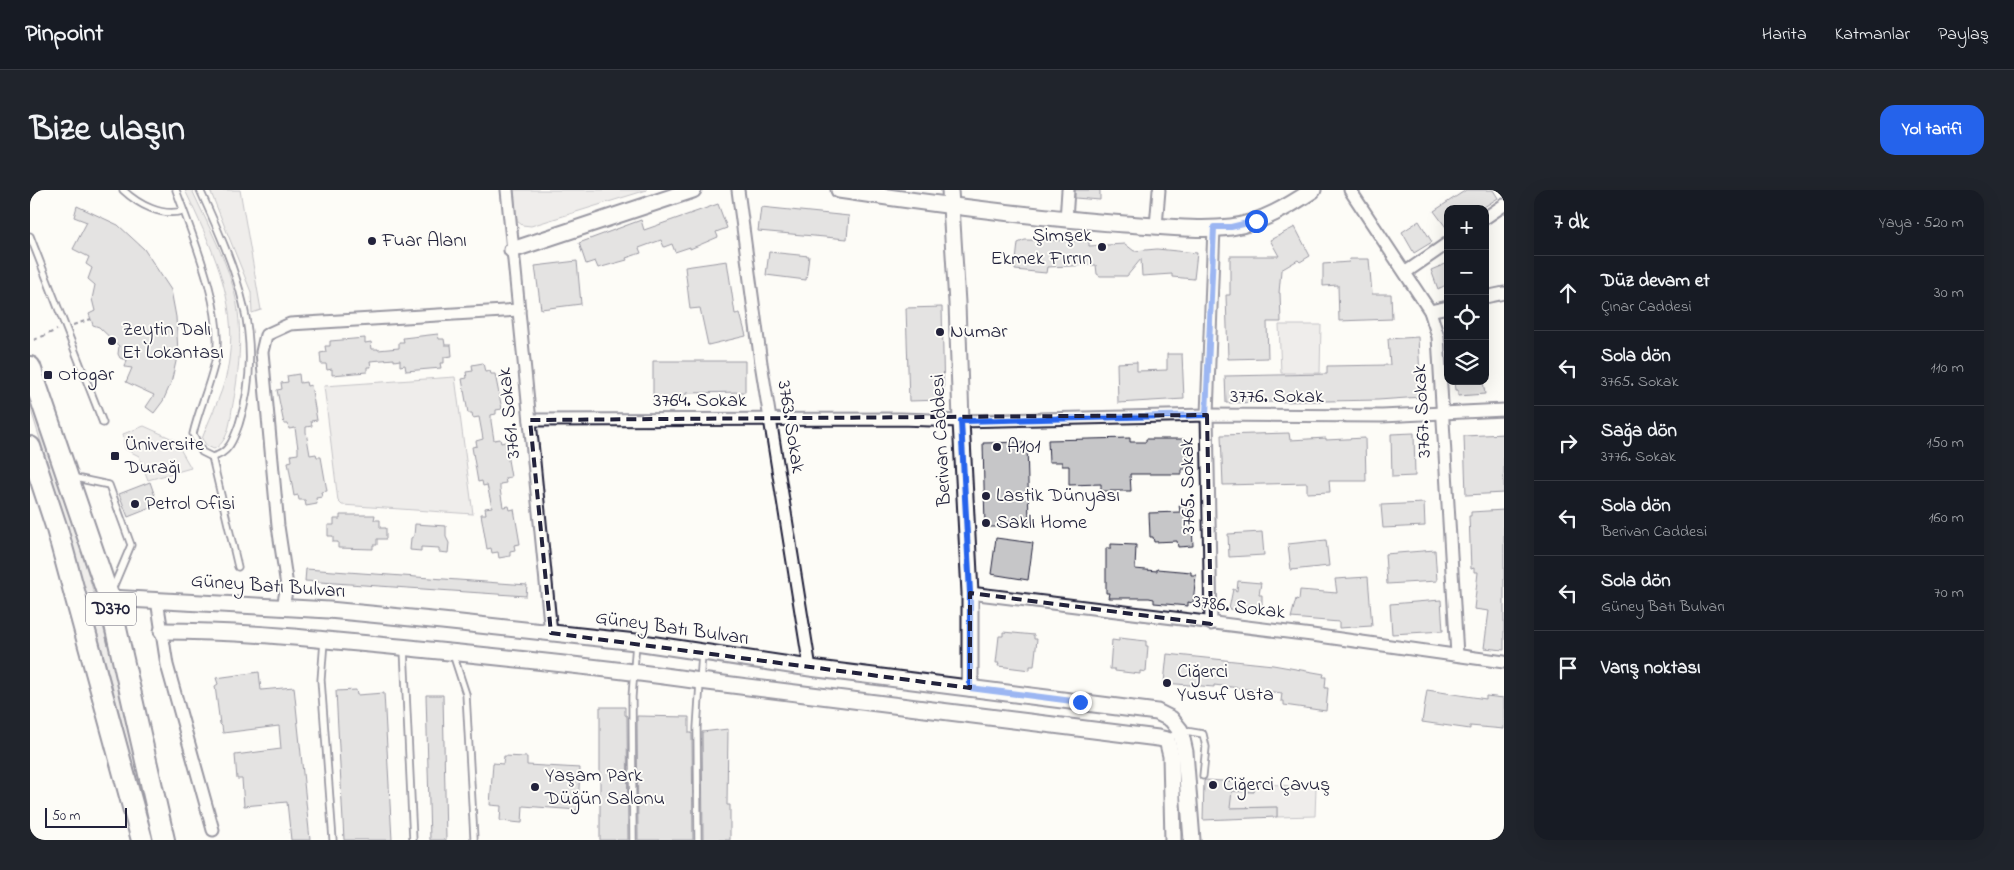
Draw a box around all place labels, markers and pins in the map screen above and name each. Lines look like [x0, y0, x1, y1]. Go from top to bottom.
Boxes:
place label: Şimşek Ekmek Fırrın [990, 222, 1092, 274]
place label: Fuar Alanı [381, 227, 467, 256]
marker: Fuar Alanı [366, 235, 378, 247]
marker: Şimşek Ekmek Fırrın [1096, 241, 1108, 253]
place label: Zeytin Dalı Et Lokantası [122, 316, 224, 368]
place label: Numar [950, 318, 1008, 347]
marker: Numar [934, 326, 946, 338]
marker: Zeytin Dalı Et Lokantası [106, 335, 118, 347]
place label: Otogar [58, 361, 115, 391]
marker: Otogar [42, 369, 54, 381]
place label: Üniversite Durağı [124, 431, 204, 484]
place label: A101 [1007, 433, 1041, 462]
marker: A101 [991, 441, 1003, 453]
marker: Üniversite Durağı [109, 450, 121, 462]
place label: Lastik Dünyası [996, 482, 1120, 511]
place label: Petrol Ofisi [145, 490, 235, 519]
marker: Lastik Dünyası [980, 490, 992, 502]
marker: Petrol Ofisi [129, 498, 141, 510]
place label: Saklı Home [996, 509, 1087, 538]
marker: Saklı Home [980, 517, 992, 529]
place label: Ciğerci Yusuf Usta [1177, 658, 1274, 710]
marker: Ciğerci Yusuf Usta [1161, 677, 1173, 689]
place label: Yaşam Park Düğün Salonu [544, 762, 665, 815]
place label: Ciğerci Çavuş [1223, 771, 1330, 801]
marker: Ciğerci Çavuş [1207, 779, 1219, 791]
marker: Yaşam Park Düğün Salonu [529, 781, 541, 793]

